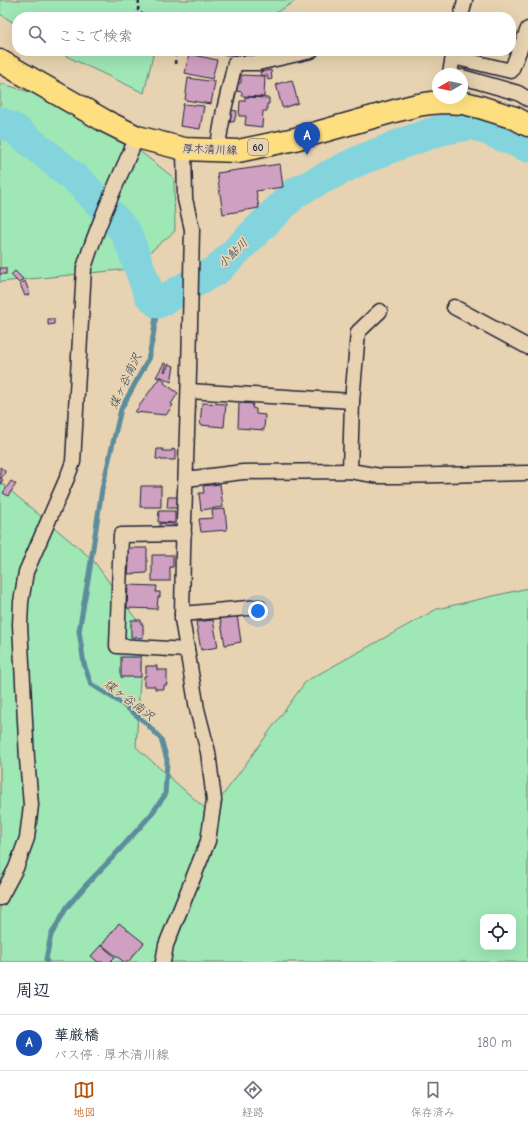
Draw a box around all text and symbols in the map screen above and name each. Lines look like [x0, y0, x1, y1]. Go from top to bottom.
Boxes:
search box [12, 12, 516, 56]
icon: search [26, 23, 48, 45]
text: ここで検索 [58, 27, 133, 45]
north arrow [432, 68, 468, 104]
pin: A [294, 122, 320, 155]
road number: 60 [248, 139, 268, 155]
street label: 厚木清川線 [182, 142, 238, 157]
water label: 小鮎川 [215, 235, 251, 271]
water label: 煤ヶ谷南沢 [106, 350, 144, 411]
your location [248, 601, 268, 621]
water label: 煤ヶ谷南沢 [101, 676, 158, 724]
map controls [480, 914, 516, 950]
button: locate [480, 914, 516, 950]
text: 周辺 [16, 981, 50, 1000]
text: 華厳橋 [54, 1026, 99, 1044]
text: A [25, 1035, 33, 1050]
text: 180 m [477, 1035, 512, 1050]
text: バス停 · 厚木清川線 [54, 1047, 169, 1062]
tab: 地図 [73, 1079, 95, 1119]
tab: 経路 [242, 1079, 264, 1119]
tab: 保存済み [411, 1079, 455, 1119]

